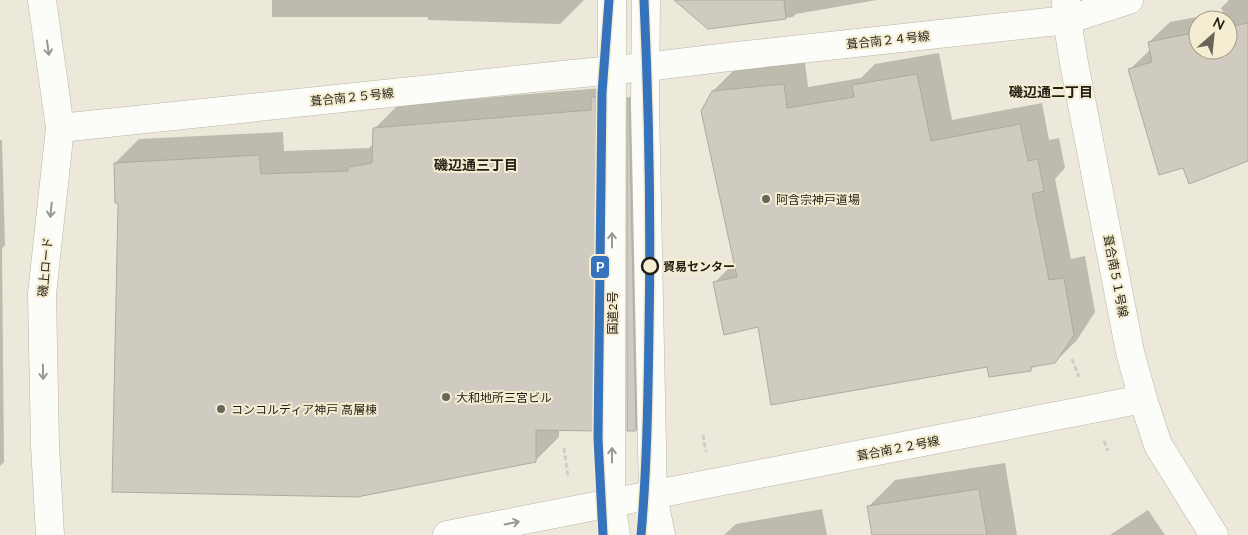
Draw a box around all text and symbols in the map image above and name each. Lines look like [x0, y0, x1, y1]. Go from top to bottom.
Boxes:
north arrow [1188, 10, 1238, 60]
text: N [1210, 13, 1228, 33]
street label: 葺合南２４号線 [845, 28, 931, 52]
one-way arrow [44, 40, 54, 56]
district label: 磯辺通二丁目 [1008, 83, 1093, 100]
street label: 葺合南２５号線 [309, 85, 395, 109]
district label: 磯辺通三丁目 [433, 156, 518, 173]
place label: 阿含宗神戸道場 [776, 192, 860, 207]
marker: 阿含宗神戸道場 [760, 193, 772, 205]
one-way arrow [46, 201, 56, 217]
one-way arrow [607, 232, 617, 248]
street label: 葺合南５１号線 [1101, 233, 1131, 319]
street label: 磯上ロード [35, 236, 55, 298]
line badge: P [590, 255, 610, 279]
marker: 貿易センター [641, 257, 659, 275]
text: P [596, 258, 605, 275]
place label: 貿易センター [663, 259, 735, 274]
street label: 国道2号 [605, 292, 620, 334]
one-way arrow [39, 363, 48, 379]
place label: 大和地所三宮ビル [456, 390, 552, 405]
marker: 大和地所三宮ビル [440, 391, 452, 403]
place label: コンコルディア神戸 高層棟 [231, 402, 377, 417]
marker: コンコルディア神戸 高層棟 [215, 403, 227, 415]
street label: 葺合南２２号線 [855, 433, 941, 463]
one-way arrow [607, 447, 617, 464]
one-way arrow [503, 517, 519, 527]

